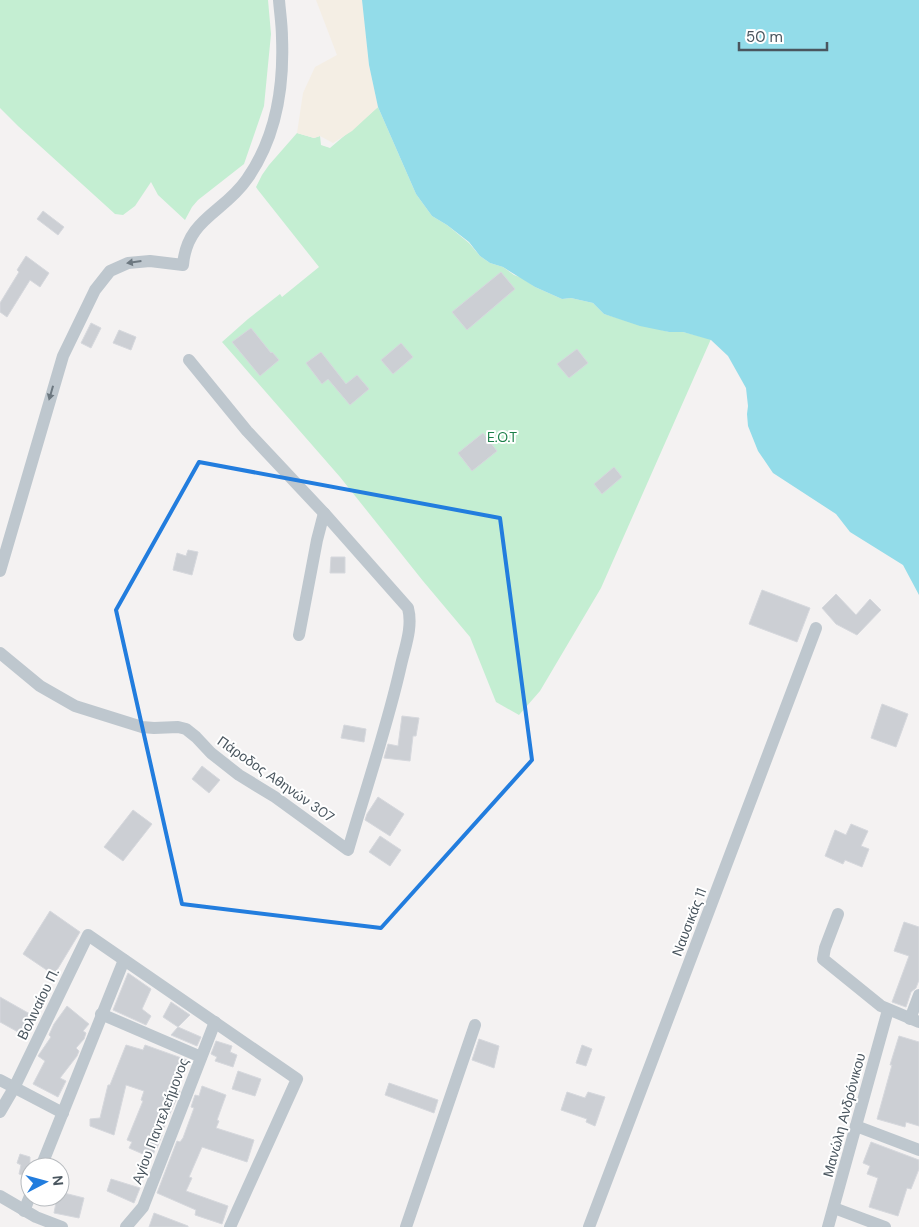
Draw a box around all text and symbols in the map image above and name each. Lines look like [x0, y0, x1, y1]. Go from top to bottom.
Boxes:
scale bar [739, 20, 826, 52]
text: 50 m [746, 27, 783, 47]
one-way arrow [126, 259, 142, 267]
one-way arrow [47, 386, 55, 401]
park label: E.O.T [487, 428, 517, 446]
street label: Πάροδος Αθηνών 307 [214, 732, 338, 826]
street label: Ναυσικάς 11 [668, 885, 710, 959]
street label: Βολιναίου Π. [13, 965, 63, 1043]
street label: Μανώλη Ανδρόνικου [819, 1051, 869, 1179]
street label: Αγίου Παντελεήμονος [128, 1055, 192, 1187]
north arrow [20, 1157, 70, 1207]
text: N [48, 1175, 67, 1187]

